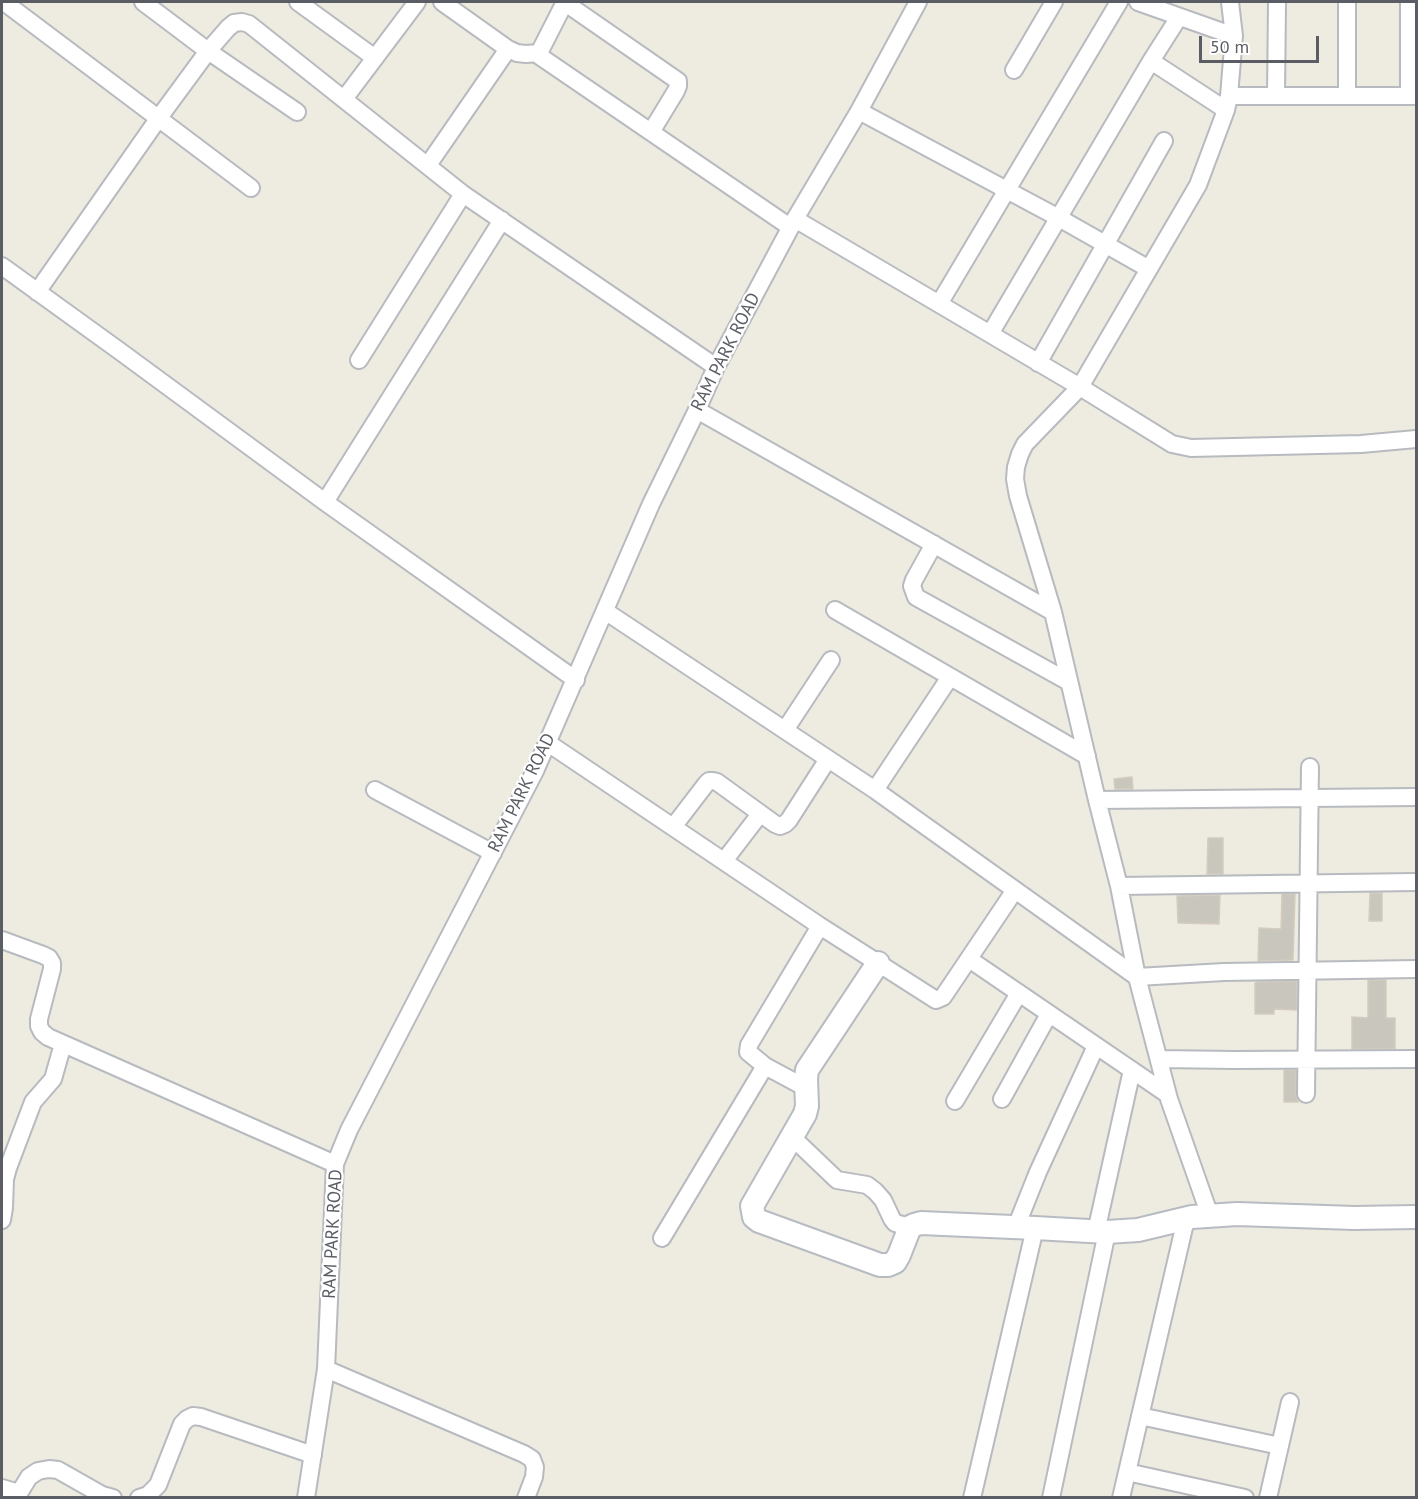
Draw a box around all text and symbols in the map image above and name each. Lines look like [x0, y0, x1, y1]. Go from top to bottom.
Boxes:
scale bar [1202, 24, 1322, 62]
text: 50 m [1210, 35, 1249, 58]
street label: RAM PARK ROAD [687, 289, 765, 415]
street label: RAM PARK ROAD [484, 730, 560, 856]
street label: RAM PARK ROAD [319, 1169, 347, 1299]

